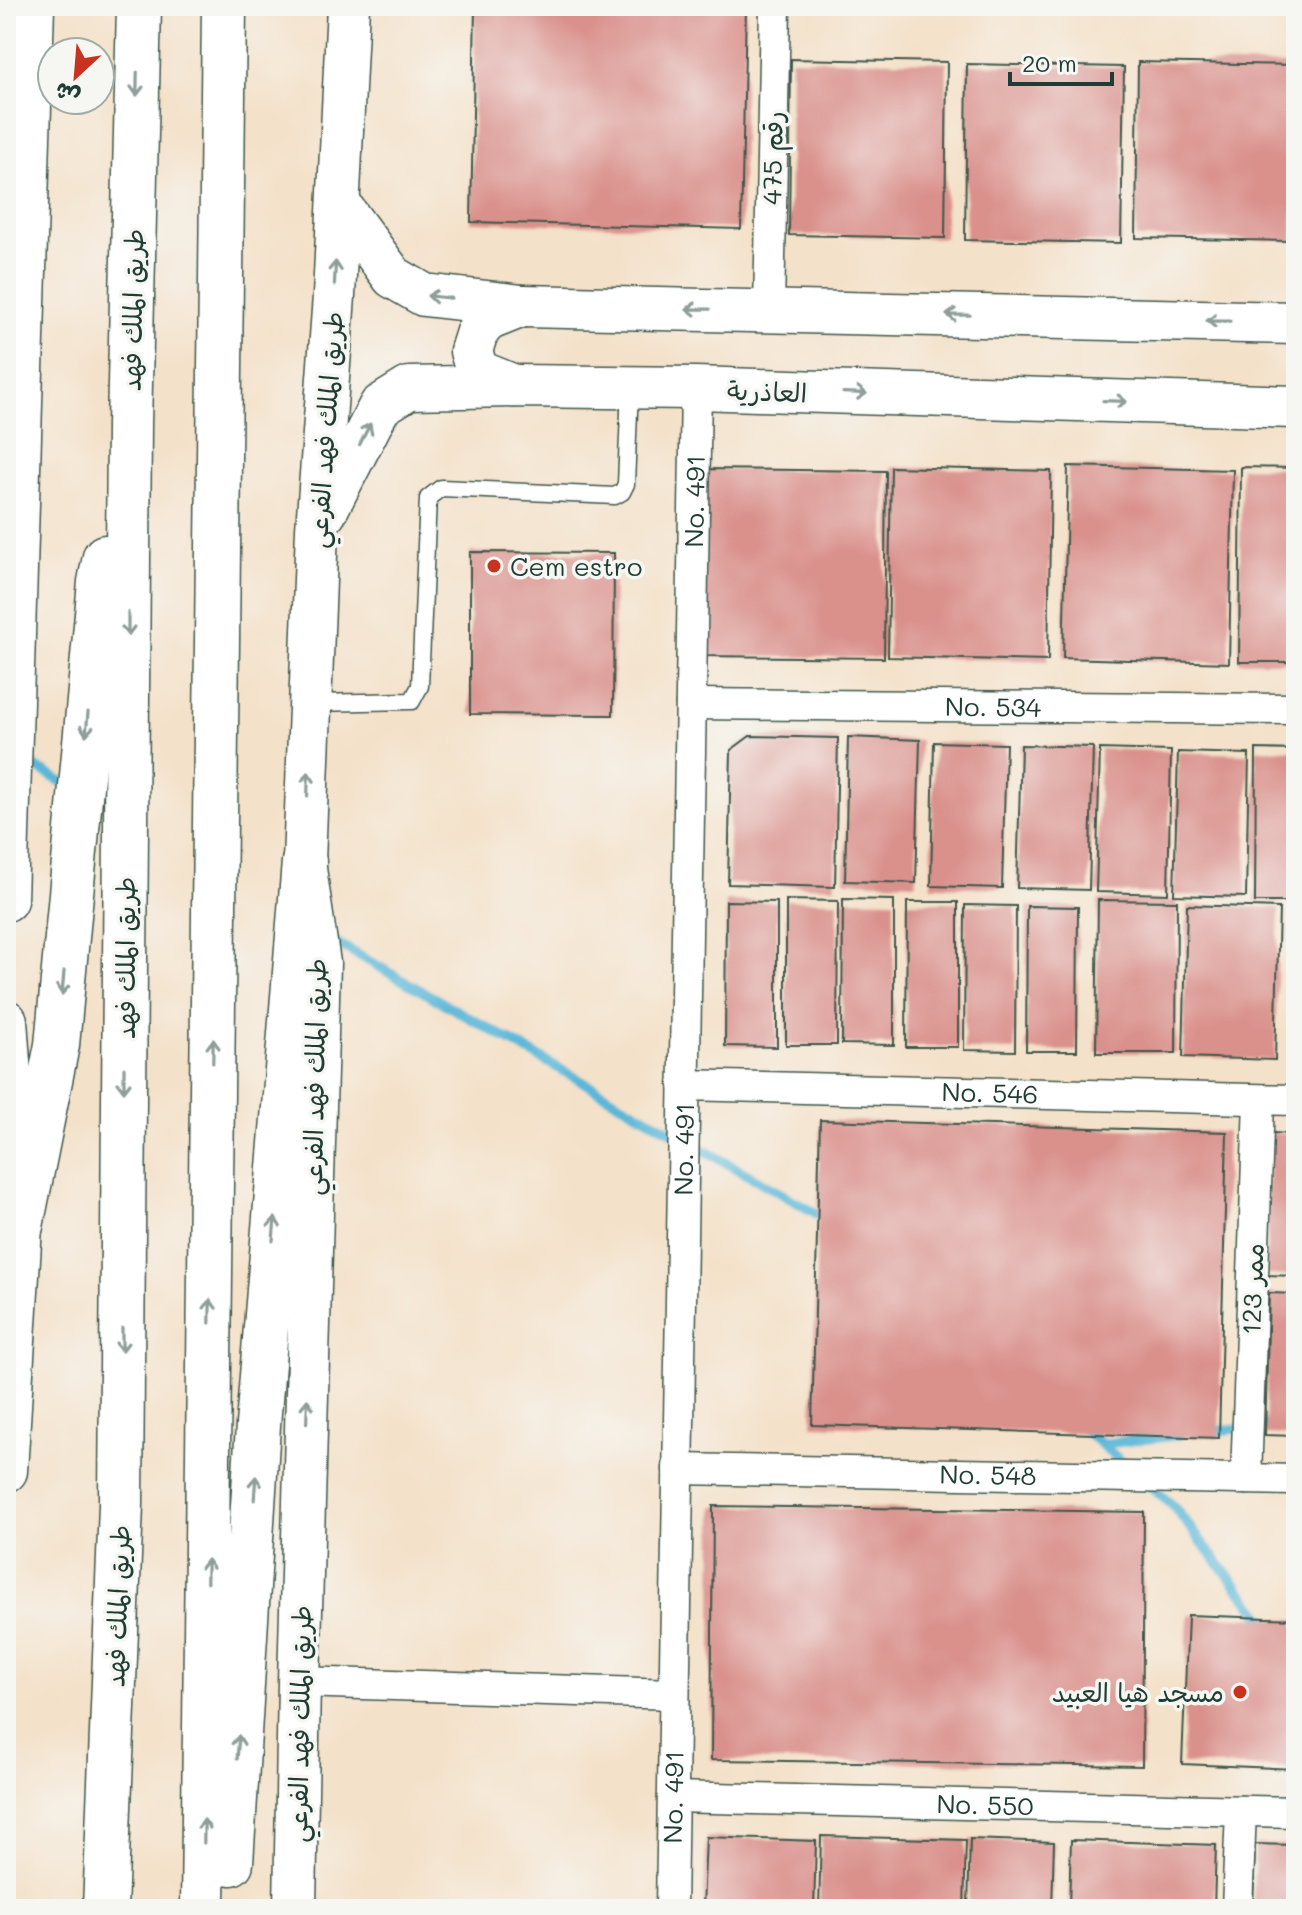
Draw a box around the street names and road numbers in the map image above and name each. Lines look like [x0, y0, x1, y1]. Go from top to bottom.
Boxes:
street label: رقم 475 [754, 111, 794, 205]
street label: طريق الملك فهد [114, 228, 150, 392]
street label: طريق الملك فهد الفرعي [300, 310, 357, 550]
street label: العاذرية [726, 373, 808, 409]
street label: No. 491 [676, 454, 712, 548]
street label: No. 534 [945, 689, 1041, 724]
street label: طريق الملك فهد [108, 877, 142, 1039]
street label: طريق الملك فهد الفرعي [295, 958, 340, 1196]
street label: No. 546 [941, 1074, 1039, 1111]
street label: No. 491 [666, 1102, 701, 1196]
street label: ممر 123 [1233, 1243, 1271, 1335]
street label: No. 548 [939, 1457, 1037, 1492]
street label: طريق الملك فهد [97, 1524, 137, 1688]
street label: طريق الملك فهد الفرعي [280, 1605, 325, 1843]
street label: No. 491 [655, 1750, 691, 1844]
street label: No. 550 [936, 1786, 1034, 1823]

